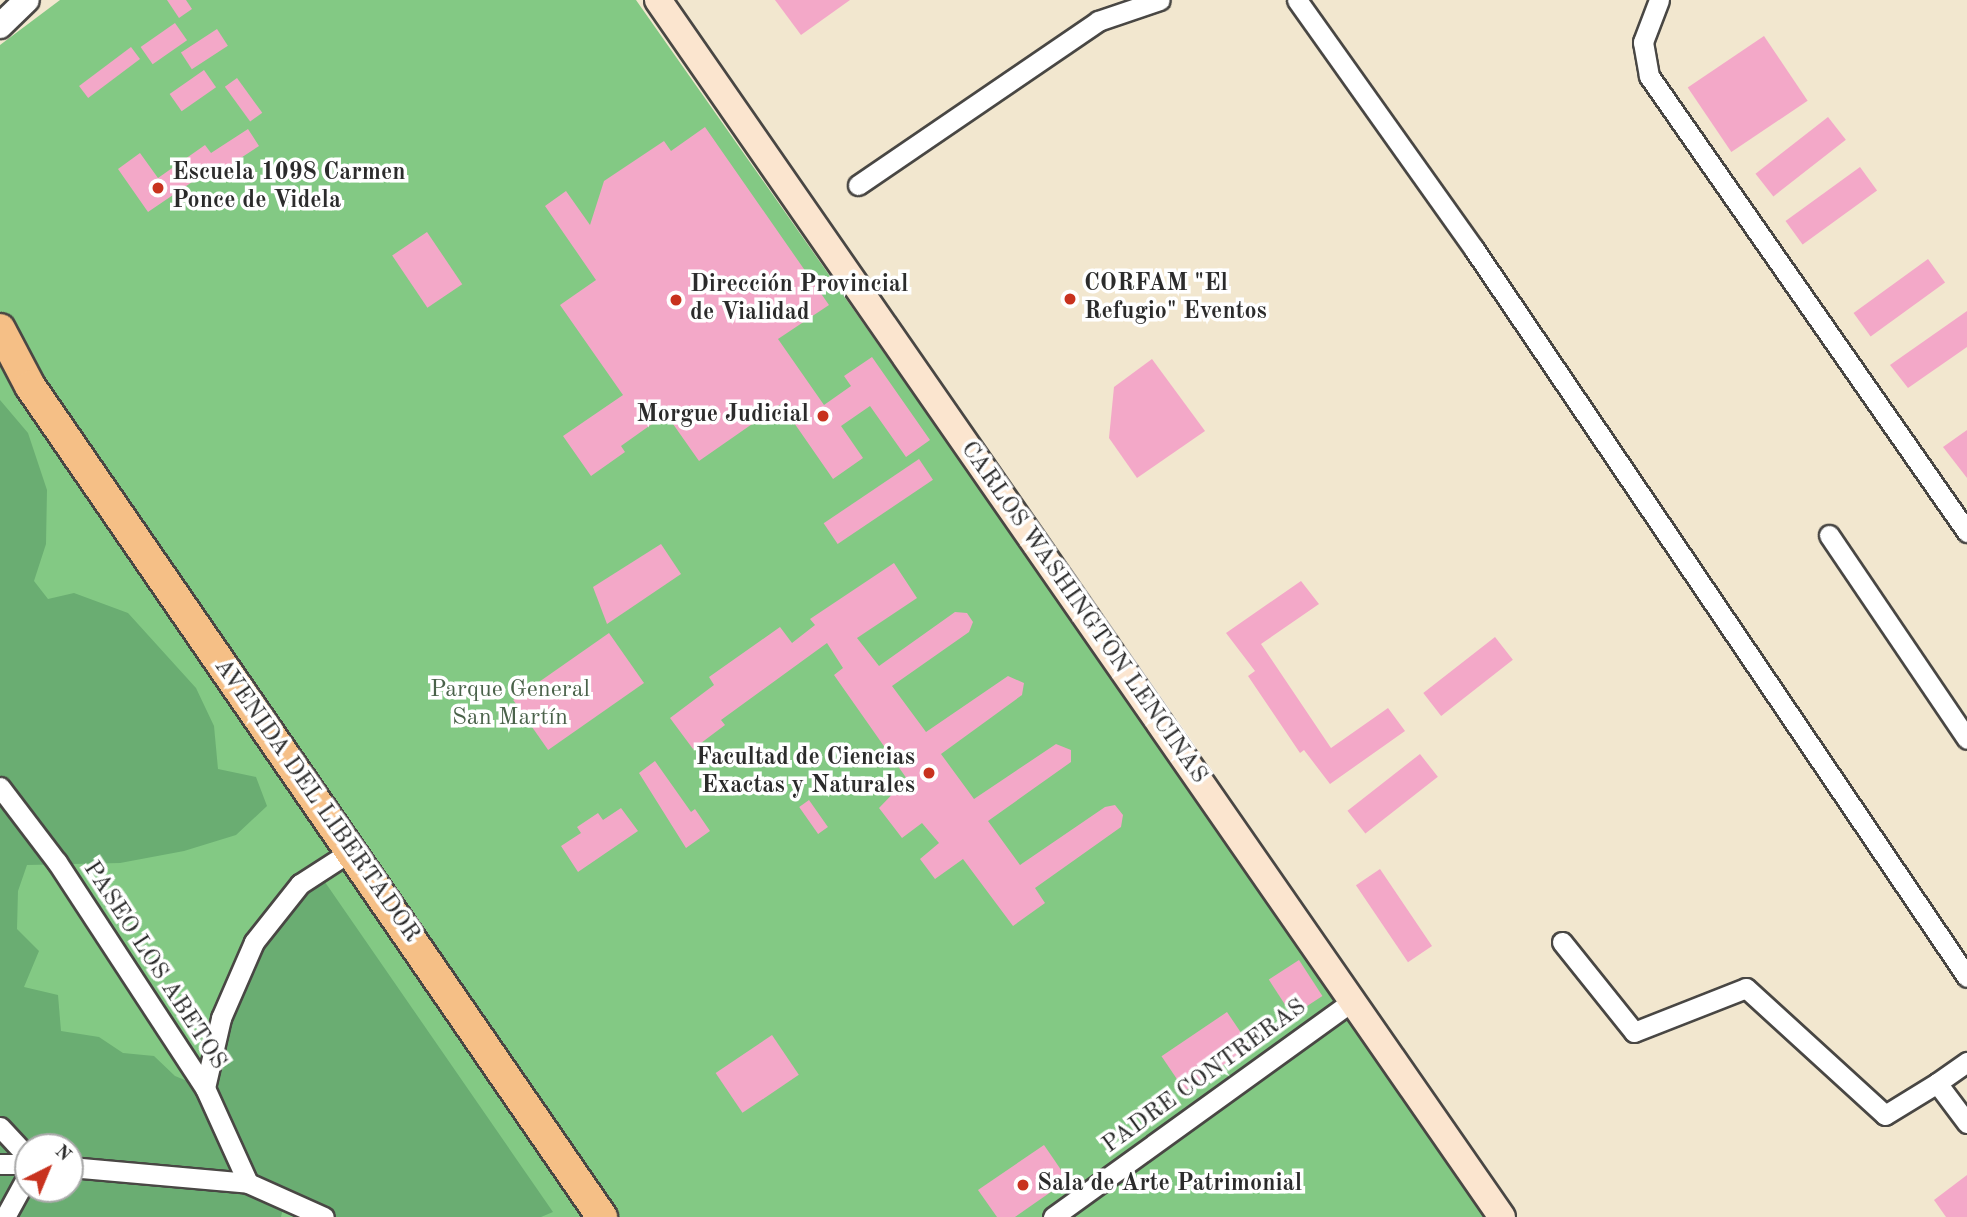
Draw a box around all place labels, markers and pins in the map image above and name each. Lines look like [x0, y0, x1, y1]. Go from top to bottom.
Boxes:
place label: Escuela 1098 Carmen Ponce de Videla [172, 160, 406, 216]
marker: Escuela 1098 Carmen Ponce de Videla [150, 180, 166, 196]
place label: CORFAM "El Refugio" Eventos [1084, 271, 1267, 327]
place label: Dirección Provincial de Vialidad [690, 272, 908, 328]
marker: CORFAM "El Refugio" Eventos [1062, 291, 1078, 307]
marker: Dirección Provincial de Vialidad [668, 292, 684, 308]
place label: Morgue Judicial [636, 402, 809, 430]
marker: Morgue Judicial [815, 408, 831, 424]
place label: Facultad de Ciencias Exactas y Naturales [696, 745, 915, 801]
marker: Facultad de Ciencias Exactas y Naturales [921, 765, 937, 781]
place label: Sala de Arte Patrimonial [1037, 1171, 1302, 1199]
marker: Sala de Arte Patrimonial [1015, 1177, 1031, 1193]

